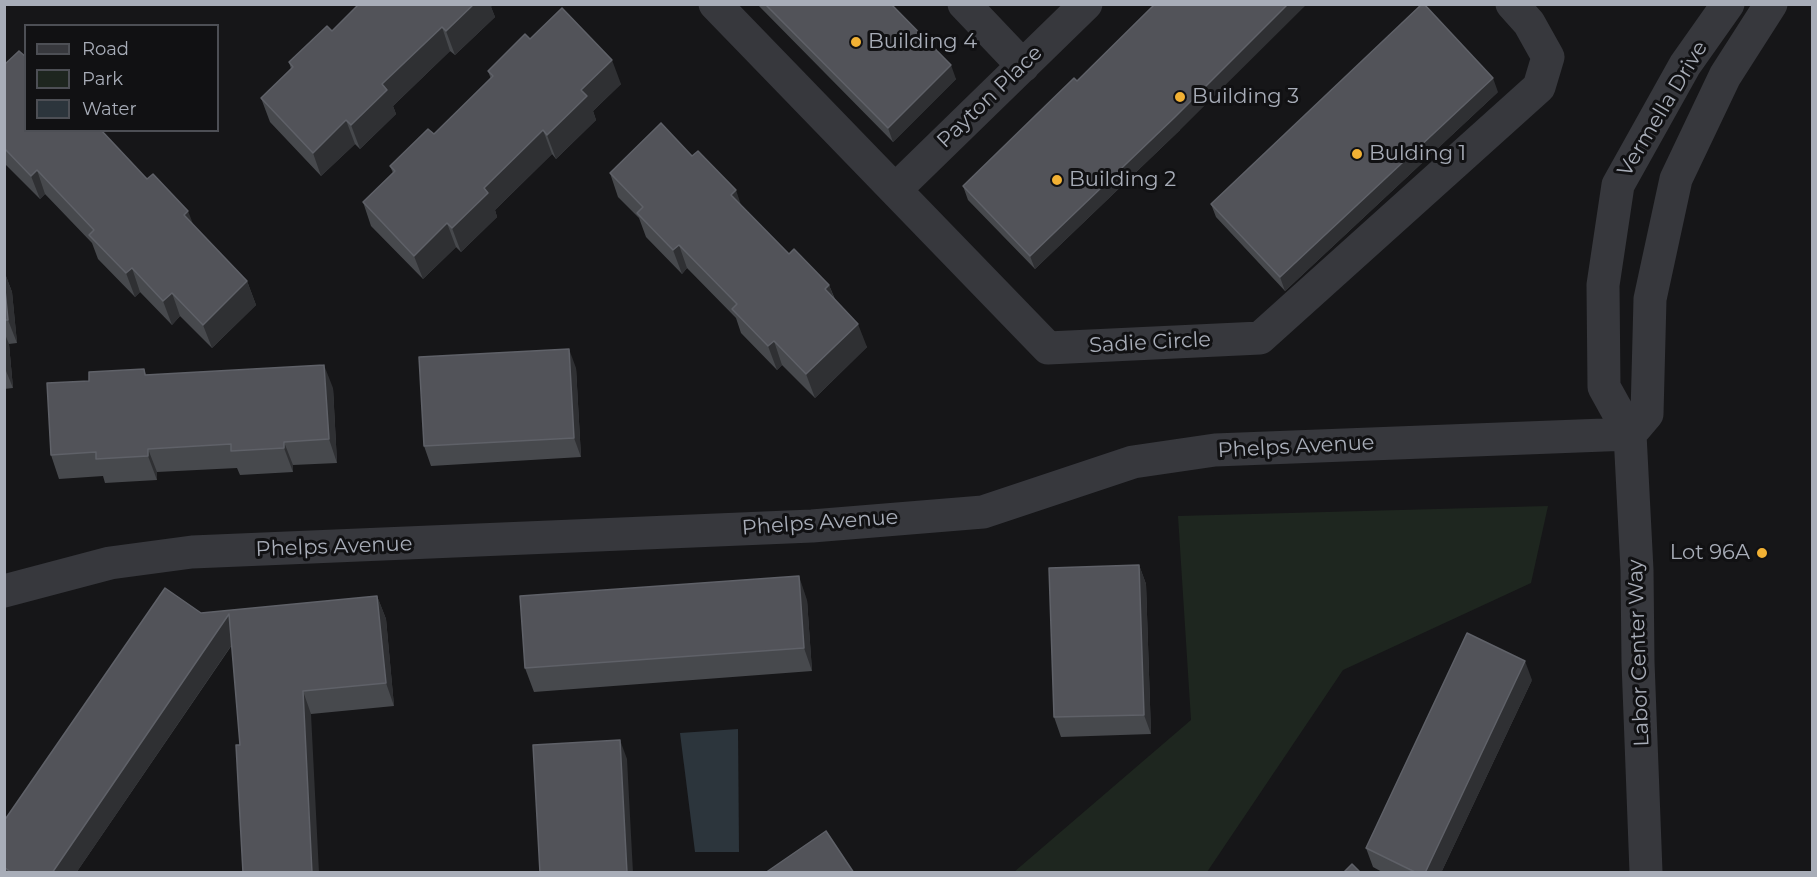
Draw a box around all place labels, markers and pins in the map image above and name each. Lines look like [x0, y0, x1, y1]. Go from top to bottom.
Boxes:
place label: Building 4 [868, 29, 977, 55]
marker: Building 4 [849, 35, 863, 49]
place label: Building 3 [1192, 84, 1299, 110]
marker: Building 3 [1173, 90, 1187, 104]
place label: Bulding 1 [1369, 141, 1466, 167]
marker: Bulding 1 [1350, 147, 1364, 161]
place label: Building 2 [1069, 167, 1176, 193]
marker: Building 2 [1050, 173, 1064, 187]
place label: Lot 96A [1670, 540, 1750, 566]
marker: Lot 96A [1755, 546, 1769, 560]

